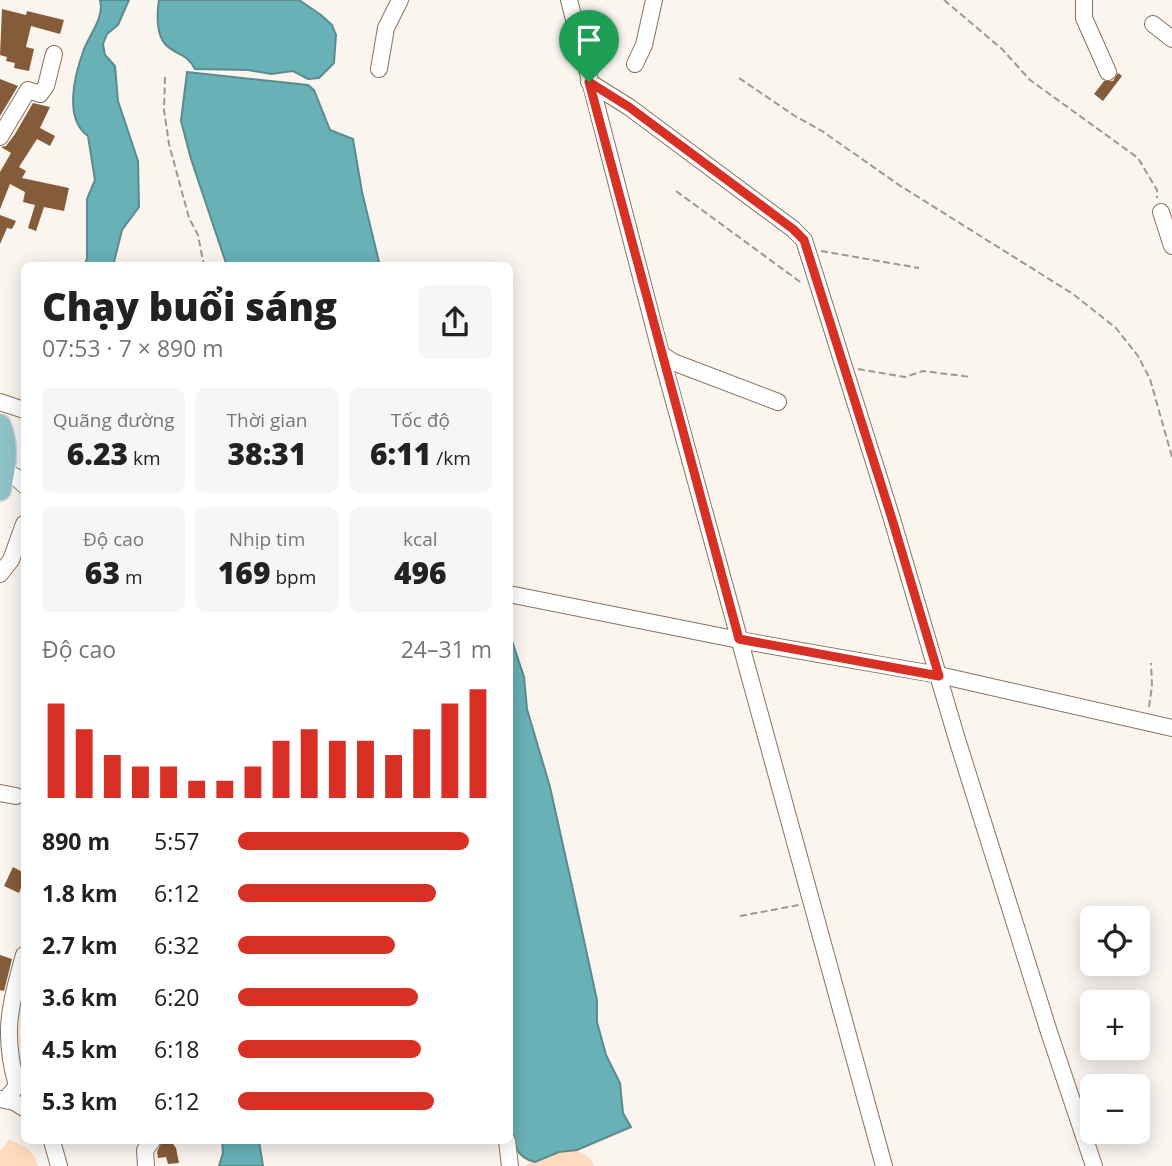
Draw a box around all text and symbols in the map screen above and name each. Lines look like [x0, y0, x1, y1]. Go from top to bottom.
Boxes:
pin [559, 10, 619, 82]
icon: arrive [570, 21, 608, 59]
text: Chạy buổi sáng [42, 280, 337, 332]
button: share [418, 285, 492, 359]
text: 07:53 · 7 × 890 m [42, 332, 224, 364]
text: Quãng đường [53, 407, 175, 433]
text: Thời gian [227, 407, 307, 433]
text: Tốc độ [391, 407, 450, 433]
text: 6.23 [67, 433, 128, 474]
text: 38:31 [228, 433, 306, 474]
text: 6:11 [370, 433, 431, 474]
text: km [128, 445, 161, 471]
text: /km [431, 445, 471, 471]
text: Độ cao [83, 526, 144, 552]
text: Nhịp tim [229, 526, 305, 552]
text: kcal [403, 526, 438, 552]
text: 63 [85, 552, 120, 593]
text: 169 [218, 552, 270, 593]
text: 496 [394, 552, 447, 593]
text: m [120, 564, 143, 590]
text: bpm [270, 564, 316, 590]
text: Độ cao [42, 633, 116, 665]
text: 24–31 m [401, 633, 492, 665]
text: 890 m [42, 825, 110, 857]
text: 5:57 [154, 825, 200, 857]
text: 1.8 km [42, 877, 118, 909]
text: 6:12 [154, 877, 200, 909]
map controls [1080, 906, 1150, 1144]
button: locate [1080, 906, 1150, 976]
text: 2.7 km [42, 929, 118, 961]
text: 6:32 [154, 929, 200, 961]
text: 3.6 km [42, 981, 118, 1013]
text: 6:20 [154, 981, 200, 1013]
button: + [1080, 990, 1150, 1060]
text: 4.5 km [42, 1033, 118, 1065]
text: 6:18 [154, 1033, 200, 1065]
button: − [1080, 1074, 1150, 1144]
text: 5.3 km [42, 1085, 118, 1117]
text: 6:12 [154, 1085, 200, 1117]

